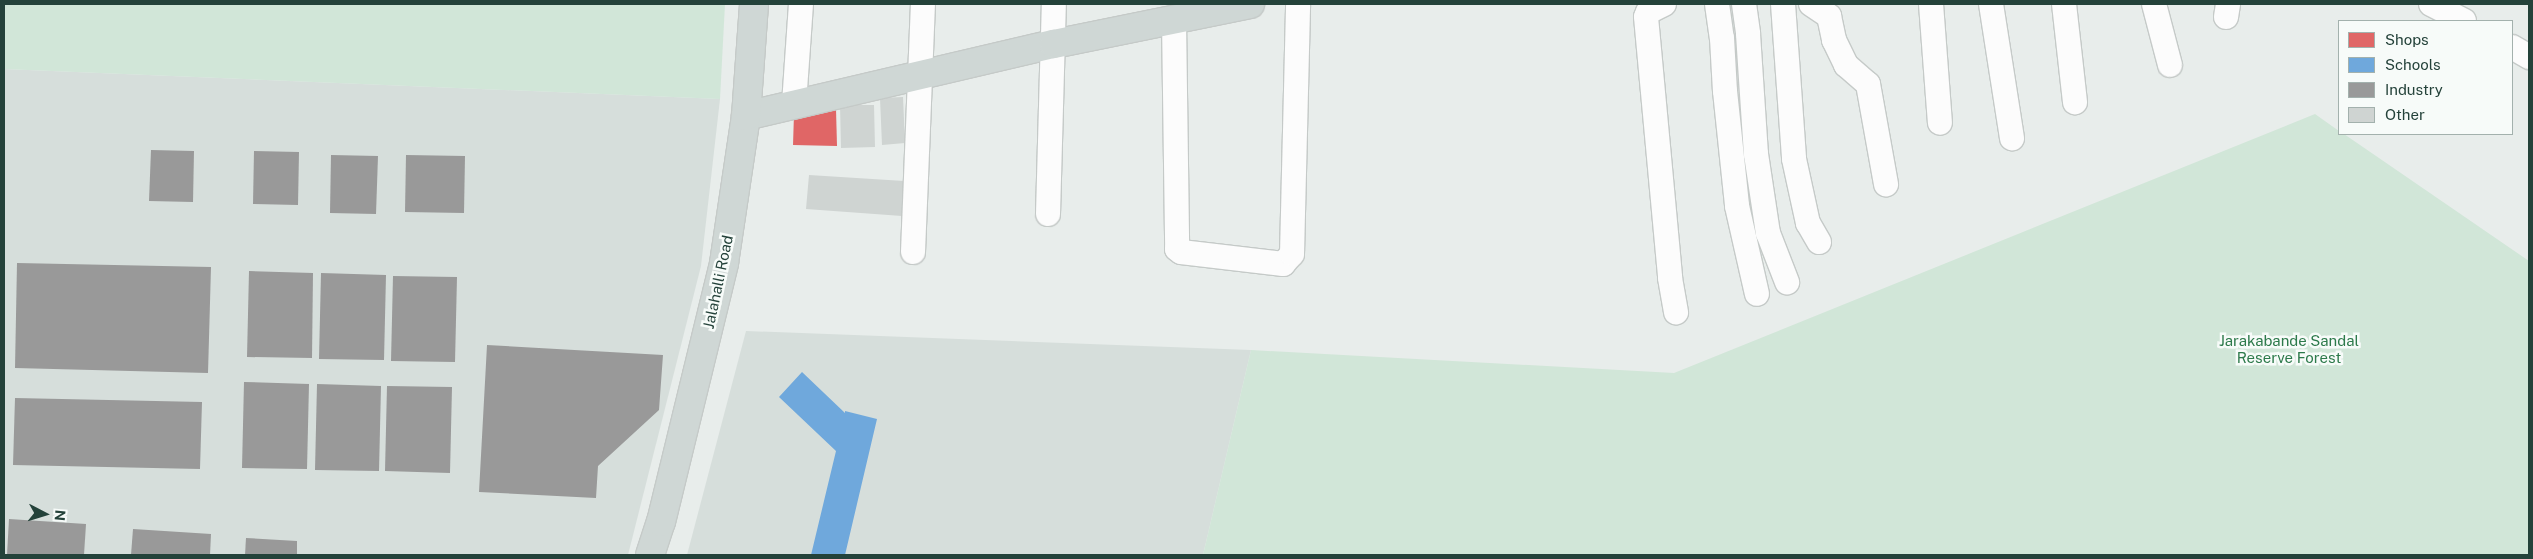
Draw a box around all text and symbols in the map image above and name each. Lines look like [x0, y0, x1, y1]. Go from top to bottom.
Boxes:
legend [2338, 20, 2513, 135]
text: Shops [2385, 31, 2429, 48]
text: Schools [2385, 56, 2441, 73]
text: Industry [2385, 81, 2443, 98]
text: Other [2385, 106, 2425, 123]
street label: Jalahalli Road [699, 233, 737, 331]
park label: Jarakabande Sandal Reserve Forest [2219, 331, 2359, 366]
north arrow [20, 489, 70, 539]
text: N [51, 509, 68, 521]

